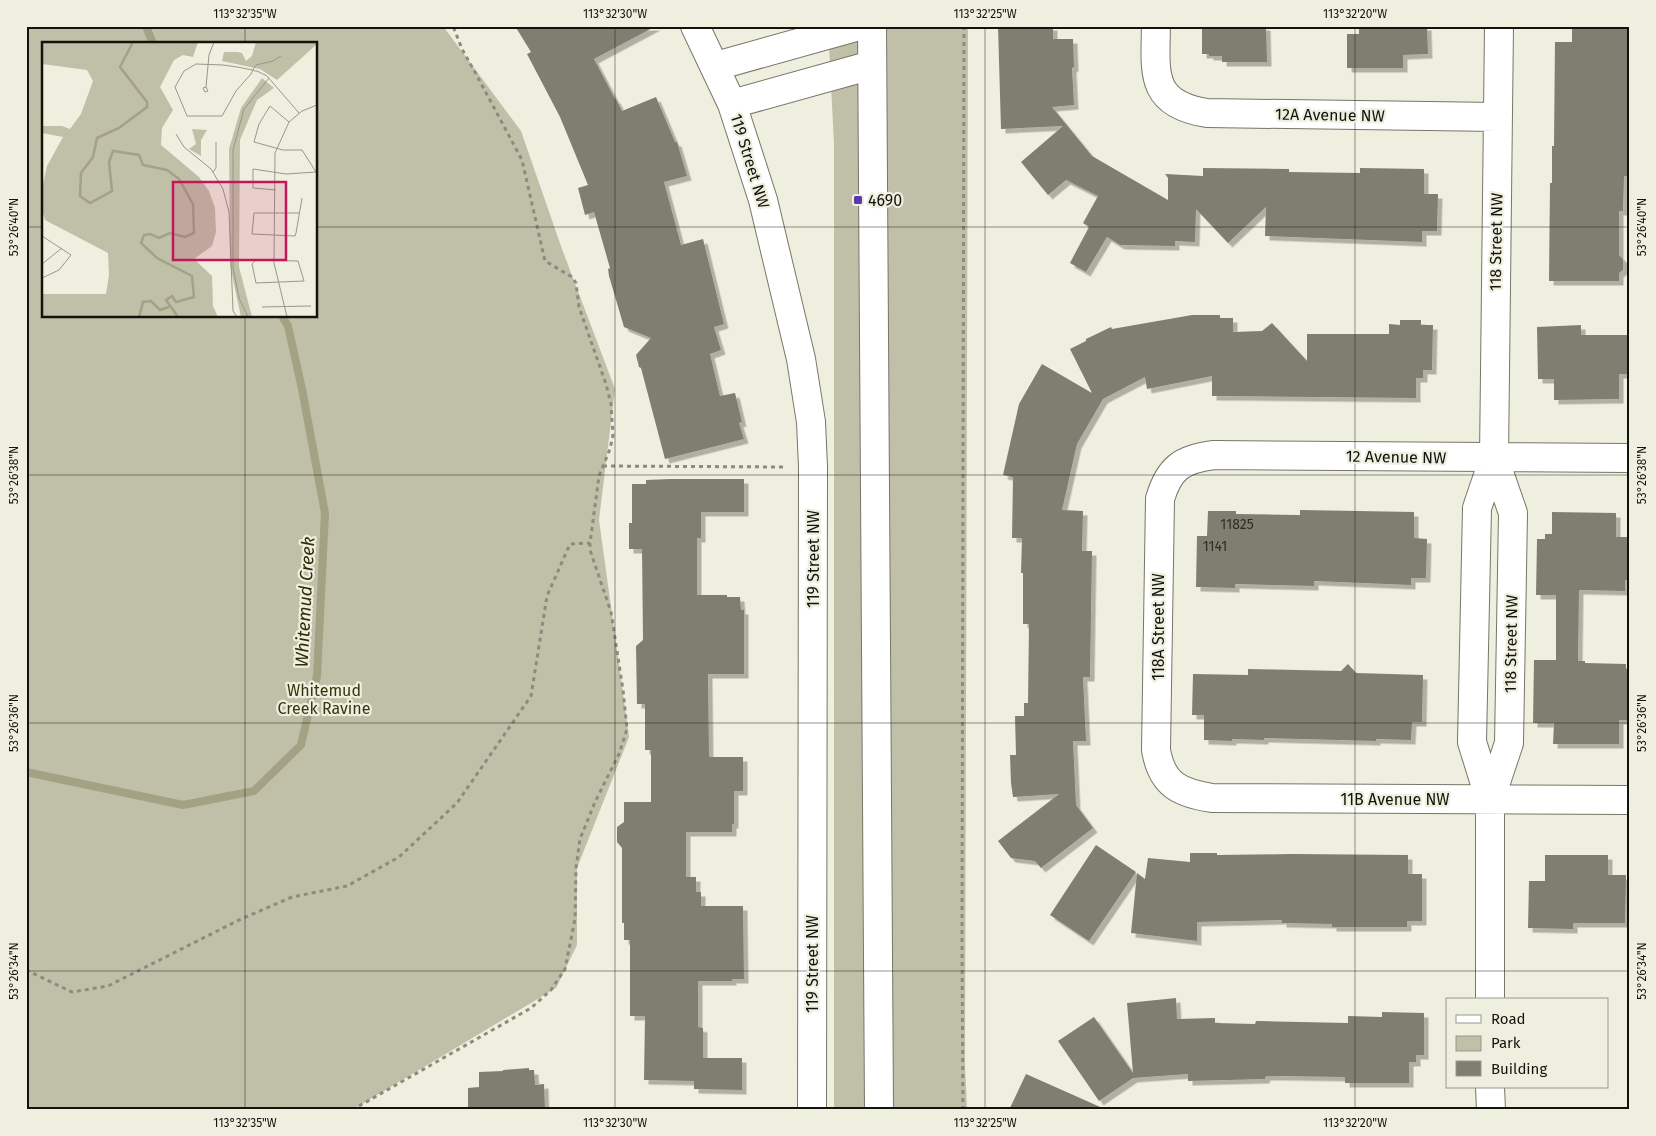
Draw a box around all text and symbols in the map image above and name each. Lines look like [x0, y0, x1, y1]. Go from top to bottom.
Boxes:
text: 113°32'35"W [213, 7, 277, 21]
text: 113°32'30"W [583, 7, 647, 21]
text: 113°32'25"W [953, 7, 1017, 21]
text: 113°32'20"W [1323, 7, 1387, 21]
inset map [42, 42, 318, 318]
street label: 12A Avenue NW [1275, 105, 1385, 125]
street label: 119 Street NW [727, 111, 773, 211]
place label: 4690 [868, 191, 902, 210]
street label: 118 Street NW [1486, 193, 1506, 291]
marker: 4690 [852, 194, 864, 206]
text: 53°26'40"N [7, 198, 21, 256]
text: 53°26'40"N [1635, 198, 1649, 256]
text: 53°26'38"N [7, 446, 21, 504]
text: 53°26'38"N [1635, 446, 1649, 504]
street label: 12 Avenue NW [1346, 447, 1446, 467]
street label: 119 Street NW [804, 510, 823, 608]
house number: 11825 [1220, 516, 1254, 533]
water label: Whitemud Creek [291, 536, 319, 668]
house number: 1141 [1203, 538, 1227, 555]
street label: 118A Street NW [1149, 573, 1168, 681]
street label: 118 Street NW [1501, 595, 1521, 693]
park label: Whitemud Creek Ravine [278, 681, 370, 718]
text: 53°26'36"N [7, 694, 21, 752]
text: 53°26'36"N [1635, 694, 1649, 752]
street label: 11B Avenue NW [1340, 790, 1450, 809]
street label: 119 Street NW [803, 915, 822, 1013]
text: 53°26'34"N [7, 942, 21, 1000]
text: 53°26'34"N [1635, 942, 1649, 1000]
legend [1446, 998, 1608, 1088]
text: Road [1491, 1010, 1526, 1028]
text: Park [1491, 1034, 1521, 1052]
text: Building [1491, 1060, 1547, 1078]
text: 113°32'35"W [213, 1116, 277, 1130]
text: 113°32'30"W [583, 1116, 647, 1130]
text: 113°32'25"W [953, 1116, 1017, 1130]
text: 113°32'20"W [1323, 1116, 1387, 1130]

